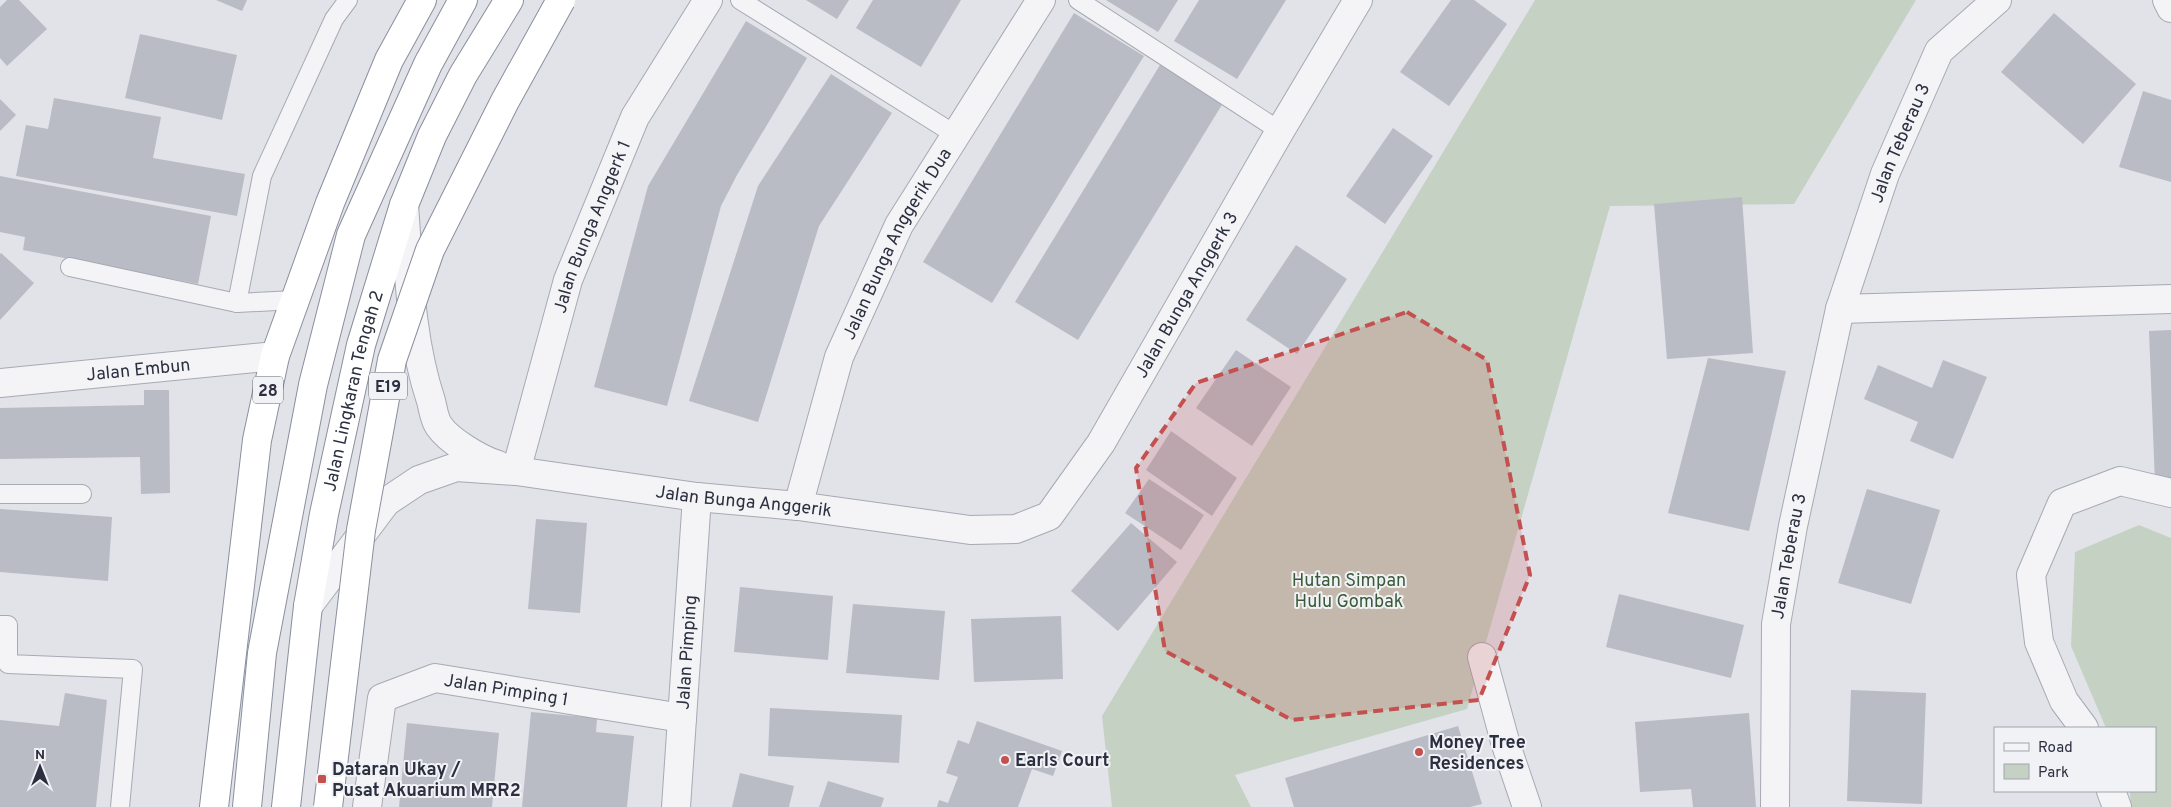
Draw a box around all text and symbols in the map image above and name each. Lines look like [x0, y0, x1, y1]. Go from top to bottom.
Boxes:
street label: Jalan Teberau 3 [1866, 80, 1936, 206]
street label: Jalan Bunga Anggerk 1 [549, 137, 637, 316]
street label: Jalan Bunga Anggerik Dua [838, 144, 958, 344]
street label: Jalan Bunga Anggerk 3 [1131, 208, 1244, 383]
street label: Jalan Lingkaran Tengah 2 [319, 288, 390, 494]
street label: Jalan Embun [85, 354, 192, 387]
road number: E19 [369, 372, 407, 400]
road number: 28 [253, 376, 283, 404]
street label: Jalan Bunga Anggerik [654, 481, 834, 524]
street label: Jalan Teberau 3 [1767, 491, 1813, 621]
park label: Hutan Simpan Hulu Gombak [1292, 570, 1406, 614]
street label: Jalan Pimping [673, 594, 703, 711]
street label: Jalan Pimping 1 [442, 670, 570, 712]
legend [1994, 727, 2156, 792]
place label: Money Tree Residences [1429, 732, 1526, 776]
text: Road [2038, 739, 2073, 758]
north arrow [15, 742, 65, 792]
marker: Money Tree Residences [1413, 746, 1425, 758]
text: N [35, 747, 45, 764]
place label: Earls Court [1015, 750, 1109, 773]
marker: Earls Court [999, 754, 1011, 766]
place label: Dataran Ukay / Pusat Akuarium MRR2 [332, 759, 521, 803]
text: Park [2038, 764, 2069, 783]
marker: Dataran Ukay / Pusat Akuarium MRR2 [316, 773, 328, 785]

